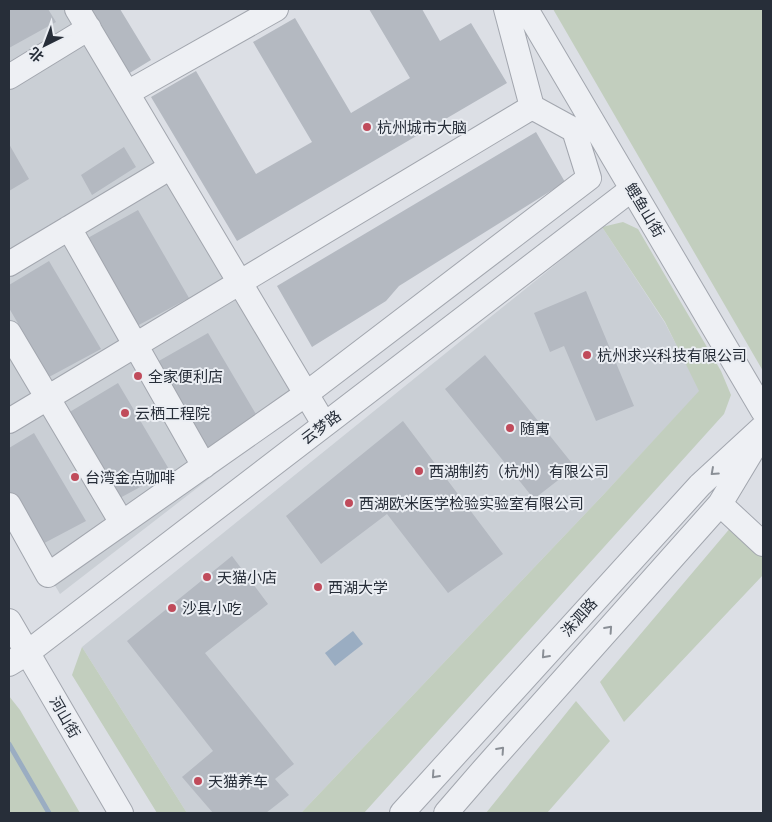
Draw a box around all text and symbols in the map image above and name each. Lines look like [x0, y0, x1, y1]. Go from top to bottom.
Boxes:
north arrow [20, 20, 70, 70]
text: 北 [26, 44, 47, 65]
place label: 杭州城市大脑 [377, 119, 467, 136]
marker: 杭州城市大脑 [361, 121, 373, 133]
street label: 鲤鱼山街 [622, 180, 668, 240]
place label: 杭州求兴科技有限公司 [597, 347, 747, 364]
marker: 杭州求兴科技有限公司 [581, 349, 593, 361]
place label: 全家便利店 [148, 368, 223, 385]
marker: 全家便利店 [132, 370, 144, 382]
place label: 云栖工程院 [135, 405, 210, 422]
marker: 云栖工程院 [119, 407, 131, 419]
street label: 云梦路 [298, 407, 344, 447]
place label: 随寓 [520, 420, 550, 437]
marker: 随寓 [504, 422, 516, 434]
place label: 西湖制药（杭州）有限公司 [429, 463, 609, 480]
marker: 西湖制药（杭州）有限公司 [413, 465, 425, 477]
one-way arrow [711, 466, 720, 475]
place label: 台湾金点咖啡 [85, 469, 175, 486]
marker: 台湾金点咖啡 [69, 471, 81, 483]
place label: 西湖欧米医学检验实验室有限公司 [359, 495, 584, 512]
marker: 西湖欧米医学检验实验室有限公司 [343, 497, 355, 509]
place label: 天猫小店 [217, 569, 277, 586]
marker: 天猫小店 [201, 571, 213, 583]
place label: 西湖大学 [328, 579, 388, 596]
marker: 西湖大学 [312, 581, 324, 593]
street label: 洙泗路 [558, 595, 600, 639]
place label: 沙县小吃 [182, 600, 242, 617]
marker: 沙县小吃 [166, 602, 178, 614]
one-way arrow [603, 625, 612, 634]
one-way arrow [541, 650, 550, 659]
street label: 河山街 [46, 693, 84, 741]
one-way arrow [495, 746, 504, 755]
one-way arrow [432, 770, 441, 779]
place label: 天猫养车 [208, 773, 268, 790]
marker: 天猫养车 [192, 775, 204, 787]

